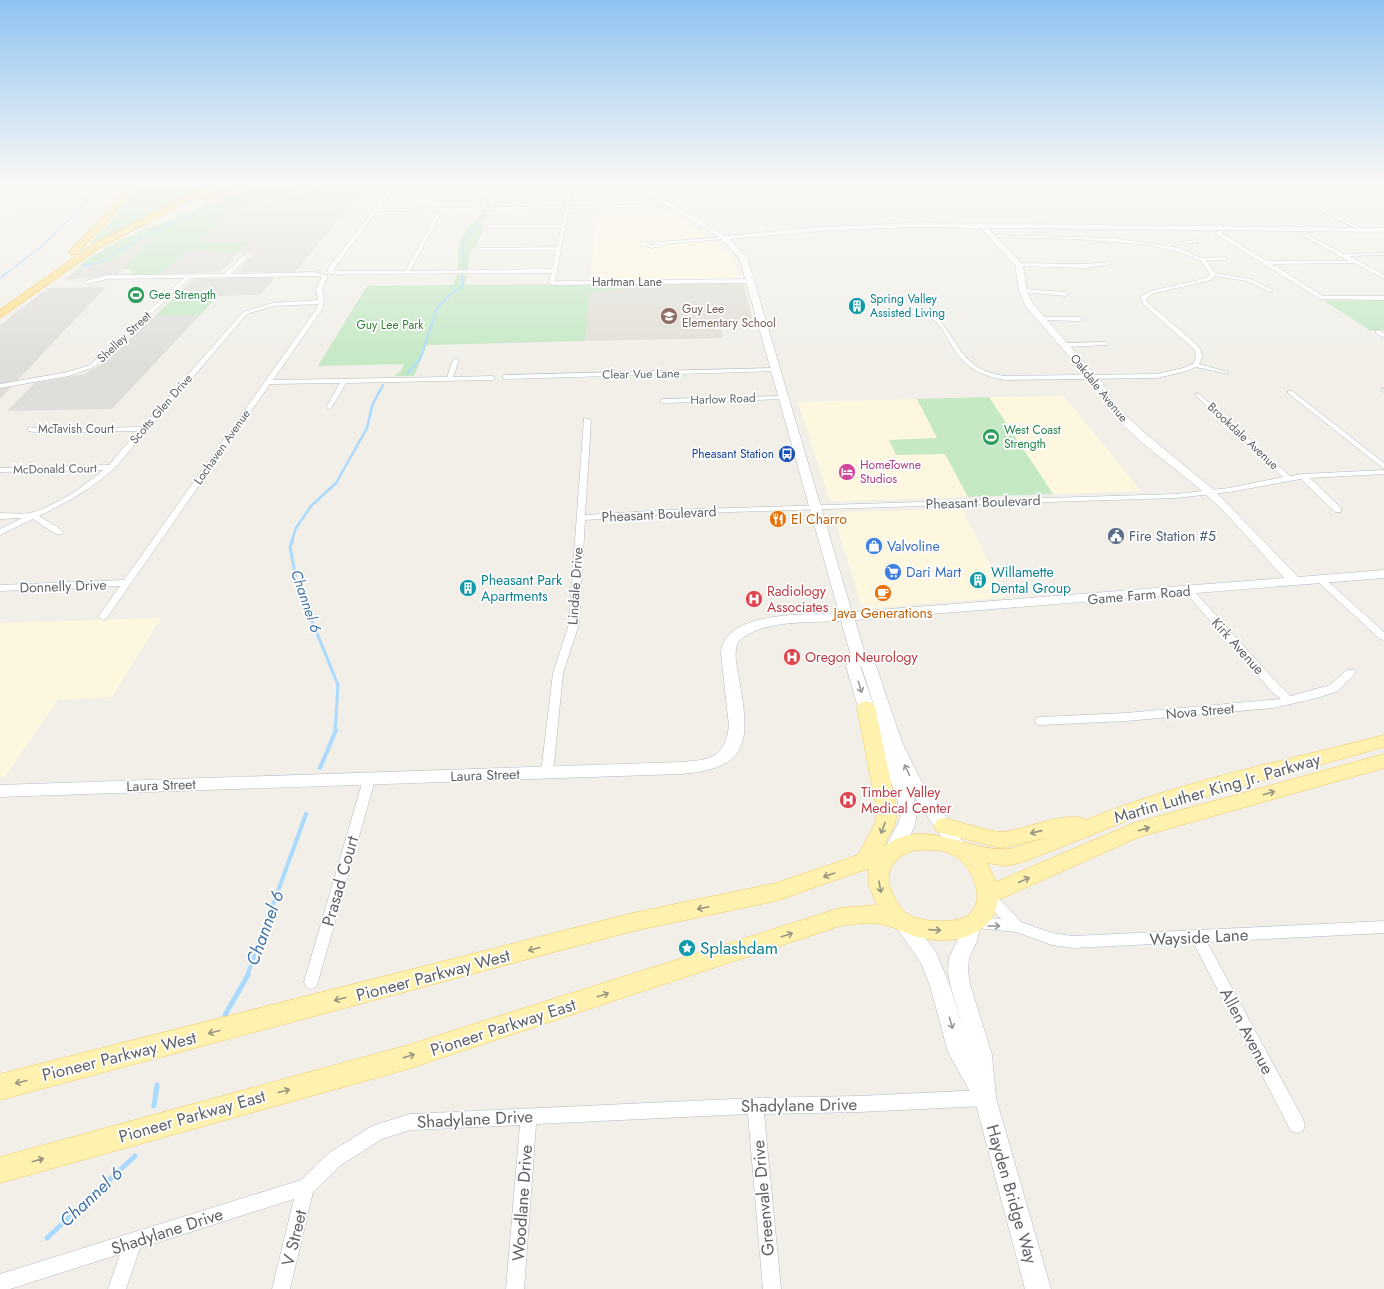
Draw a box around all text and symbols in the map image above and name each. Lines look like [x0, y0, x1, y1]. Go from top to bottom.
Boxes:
street label: Hartman Lane [592, 273, 662, 291]
sports icon: Gee Strength [126, 285, 146, 305]
place label: Gee Strength [149, 286, 216, 304]
place label: Spring Valley Assisted Living [870, 290, 945, 322]
building icon: Spring Valley Assisted Living [847, 296, 867, 316]
place label: Guy Lee Elementary School [682, 300, 776, 332]
school or university icon: Guy Lee Elementary School [659, 306, 679, 326]
street label: Shelley Street [93, 307, 155, 367]
park label: Guy Lee Park [356, 316, 424, 334]
street label: Oakdale Avenue [1066, 350, 1132, 426]
street label: Clear Vue Lane [602, 364, 680, 384]
street label: Scotts Glen Drive [125, 370, 197, 448]
street label: Harlow Road [690, 389, 756, 409]
street label: Brookdale Avenue [1203, 398, 1283, 474]
street label: Lochaven Avenue [189, 406, 255, 488]
street label: McTavish Court [38, 420, 114, 438]
place label: West Coast Strength [1004, 421, 1061, 453]
sports icon: West Coast Strength [981, 427, 1001, 447]
bus stop icon: Pheasant Station [777, 444, 797, 464]
place label: Pheasant Station [692, 445, 774, 463]
place label: HomeTowne Studios [860, 456, 921, 488]
street label: McDonald Court [13, 459, 97, 479]
hotel icon: HomeTowne Studios [837, 462, 857, 482]
street label: Pheasant Boulevard [925, 490, 1041, 514]
street label: Pheasant Boulevard [601, 501, 717, 527]
restaurant icon: El Charro [768, 509, 788, 529]
place label: El Charro [791, 509, 847, 529]
public building icon: Fire Station #5 [1106, 526, 1126, 546]
place label: Fire Station #5 [1129, 526, 1216, 546]
shop icon: Valvoline [864, 536, 884, 556]
place label: Valvoline [887, 536, 940, 556]
street label: Lindale Drive [562, 547, 588, 625]
supermarket icon: Dari Mart [883, 562, 903, 582]
place label: Dari Mart [906, 562, 962, 582]
place label: Willamette Dental Group [991, 562, 1071, 598]
water label: Channel 6 [285, 567, 327, 636]
place label: Pheasant Park Apartments [481, 570, 563, 606]
building icon: Willamette Dental Group [968, 570, 988, 590]
street label: Donnelly Drive [19, 574, 107, 598]
building icon: Pheasant Park Apartments [458, 578, 478, 598]
place label: Radiology Associates [767, 581, 829, 617]
street label: Game Farm Road [1087, 581, 1191, 609]
cafe icon: Java Generations [873, 583, 893, 603]
hospital icon: Radiology Associates [744, 589, 764, 609]
place label: Java Generations [832, 603, 933, 623]
street label: Kirk Avenue [1207, 613, 1269, 679]
hospital icon: Oregon Neurology [782, 647, 802, 667]
place label: Oregon Neurology [805, 647, 919, 667]
one-way arrow [856, 681, 864, 693]
street label: Nova Street [1165, 698, 1236, 724]
street label: Martin Luther King Jr. Parkway [1111, 747, 1324, 829]
street label: Laura Street [450, 764, 521, 786]
one-way arrow [903, 764, 910, 776]
street label: Laura Street [126, 774, 197, 796]
place label: Timber Valley Medical Center [861, 782, 952, 818]
one-way arrow [1262, 789, 1275, 796]
hospital icon: Timber Valley Medical Center [838, 790, 858, 810]
one-way arrow [879, 821, 887, 833]
one-way arrow [1137, 825, 1150, 832]
one-way arrow [1030, 828, 1043, 836]
street label: Prasad Court [316, 833, 364, 929]
one-way arrow [823, 871, 835, 879]
one-way arrow [1018, 875, 1030, 883]
one-way arrow [876, 881, 884, 894]
water label: Channel 6 [239, 887, 291, 969]
one-way arrow [697, 904, 710, 912]
one-way arrow [987, 922, 1000, 930]
street label: Wayside Lane [1149, 922, 1249, 952]
one-way arrow [928, 926, 941, 933]
one-way arrow [781, 930, 793, 938]
place label: Splashdam [700, 936, 778, 960]
place icon: Splashdam [677, 938, 697, 958]
street label: Pioneer Parkway West [353, 943, 513, 1007]
one-way arrow [527, 945, 540, 953]
street label: Allen Avenue [1214, 984, 1280, 1079]
one-way arrow [597, 991, 610, 998]
street label: Pioneer Parkway East [427, 992, 579, 1062]
one-way arrow [334, 996, 347, 1003]
one-way arrow [948, 1016, 955, 1029]
street label: Pioneer Parkway West [39, 1025, 199, 1087]
one-way arrow [208, 1029, 221, 1036]
one-way arrow [403, 1052, 416, 1059]
one-way arrow [14, 1078, 27, 1086]
street label: Pioneer Parkway East [116, 1084, 268, 1148]
one-way arrow [277, 1087, 290, 1094]
street label: Shadylane Drive [741, 1092, 858, 1118]
street label: Shadylane Drive [416, 1104, 534, 1134]
street label: Hayden Bridge Way [981, 1122, 1044, 1267]
street label: Greenvale Drive [746, 1139, 780, 1257]
street label: Woodlane Drive [506, 1144, 538, 1262]
one-way arrow [31, 1156, 44, 1163]
water label: Channel 6 [54, 1161, 128, 1233]
street label: Shadylane Drive [108, 1202, 226, 1260]
street label: V Street [275, 1207, 313, 1269]

